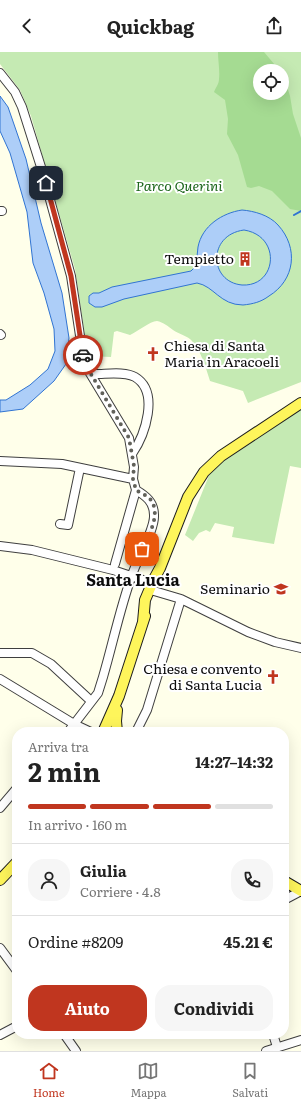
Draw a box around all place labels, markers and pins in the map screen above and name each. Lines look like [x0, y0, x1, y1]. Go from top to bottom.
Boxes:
pin [29, 166, 63, 200]
place label: Tempietto [164, 248, 234, 268]
building icon: Tempietto [237, 251, 253, 267]
place label: Chiesa di Santa Maria in Aracoeli [164, 335, 279, 371]
church icon: Chiesa di Santa Maria in Aracoeli [145, 346, 161, 362]
pin [125, 532, 159, 566]
place label: Seminario [200, 578, 270, 598]
school or university icon: Seminario [273, 581, 289, 597]
place label: Chiesa e convento di Santa Lucia [143, 658, 262, 694]
church icon: Chiesa e convento di Santa Lucia [265, 669, 281, 685]

